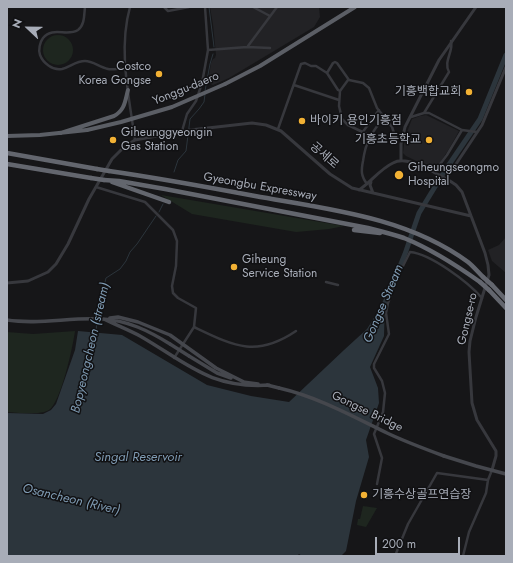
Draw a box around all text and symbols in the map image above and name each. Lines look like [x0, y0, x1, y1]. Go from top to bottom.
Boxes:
north arrow [8, 8, 48, 48]
text: N [8, 16, 26, 31]
place label: Costco Korea Gongse [79, 60, 151, 88]
street label: Yonggu-daero [151, 69, 221, 109]
marker: Costco Korea Gongse [154, 69, 164, 79]
place label: 기흥백합교회 [395, 85, 461, 99]
marker: 기흥백합교회 [464, 87, 474, 97]
place label: 바이키 용인기흥점 [310, 114, 402, 128]
marker: 바이키 용인기흥점 [297, 116, 307, 126]
place label: Giheunggyeongin Gas Station [121, 126, 213, 154]
place label: 기흥초등학교 [355, 133, 421, 147]
marker: Giheunggyeongin Gas Station [108, 135, 118, 145]
marker: 기흥초등학교 [424, 135, 434, 145]
street label: 공세로 [307, 140, 341, 172]
place label: Giheungseongmo Hospital [408, 161, 499, 189]
marker: Giheungseongmo Hospital [393, 169, 405, 181]
street label: Gyeongbu Expressway [202, 170, 318, 204]
place label: Giheung Service Station [242, 253, 317, 281]
marker: Giheung Service Station [229, 262, 239, 272]
water label: Gongse Stream [360, 262, 408, 346]
water label: Bopyeongcheon (stream) [68, 281, 114, 415]
street label: Gongse-ro [455, 292, 481, 346]
street label: Gongse Bridge [329, 389, 405, 435]
water label: Singal Reservoir [94, 450, 182, 466]
water label: Osancheon (River) [21, 481, 121, 519]
place label: 기흥수상골프연습장 [372, 488, 471, 502]
marker: 기흥수상골프연습장 [359, 490, 369, 500]
scale bar [377, 529, 462, 555]
text: 200 m [382, 535, 416, 553]

